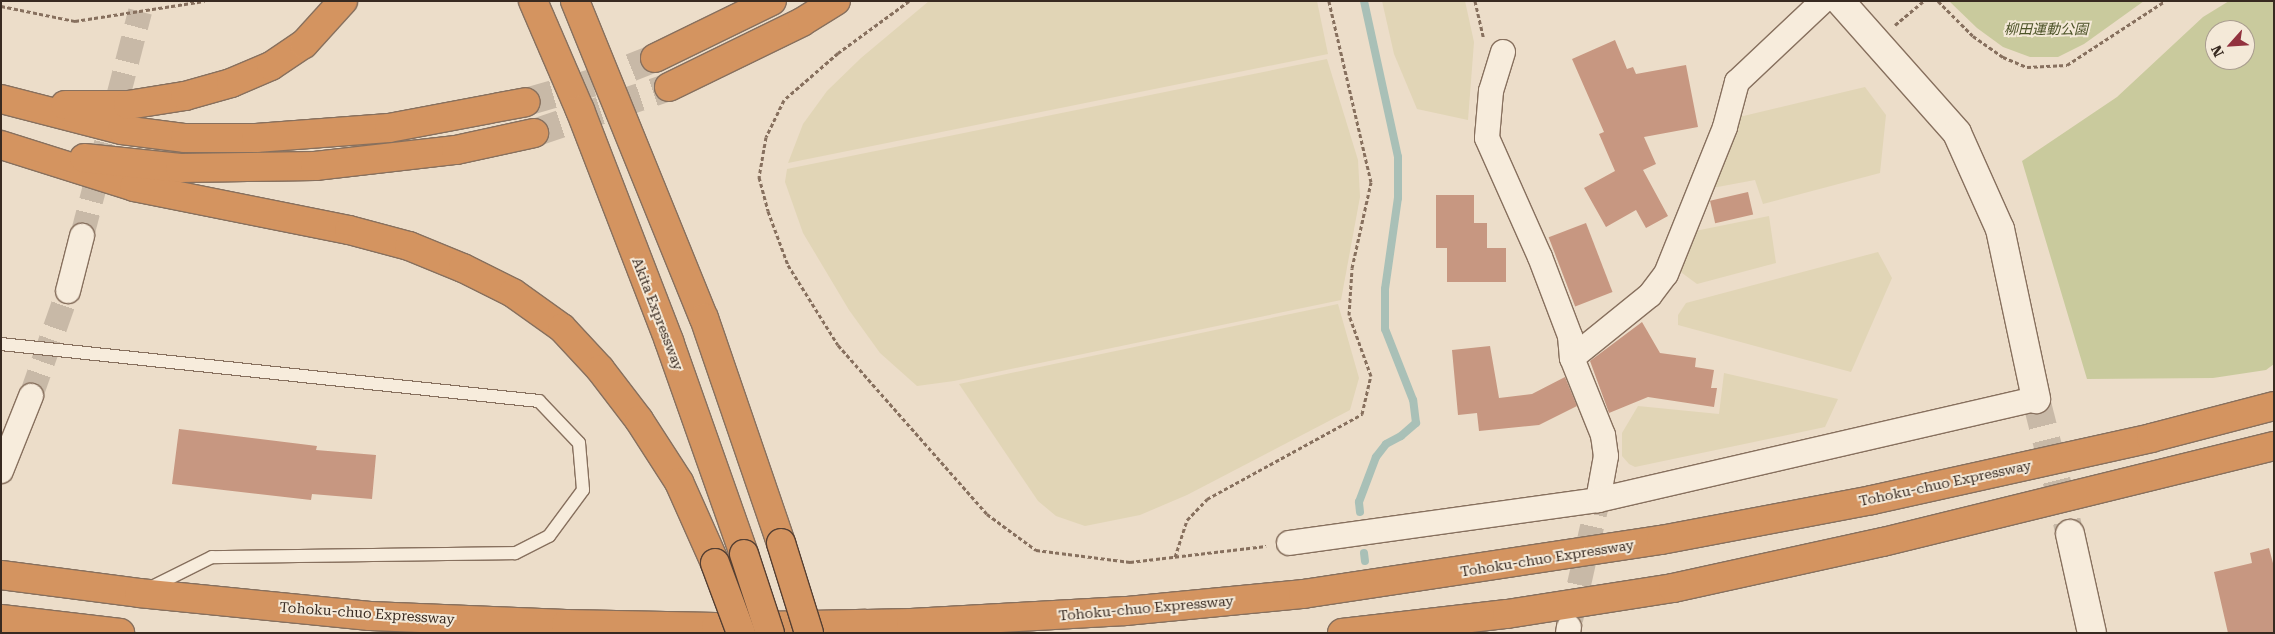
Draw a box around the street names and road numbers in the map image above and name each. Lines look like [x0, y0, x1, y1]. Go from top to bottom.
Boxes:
street label: Akita Expressway [629, 255, 687, 373]
street label: Tohoku-chuo Expressway [1857, 457, 2033, 509]
street label: Tohoku-chuo Expressway [1459, 536, 1635, 580]
street label: Tohoku-chuo Expressway [1058, 592, 1234, 624]
street label: Tohoku-chuo Expressway [279, 599, 455, 627]

